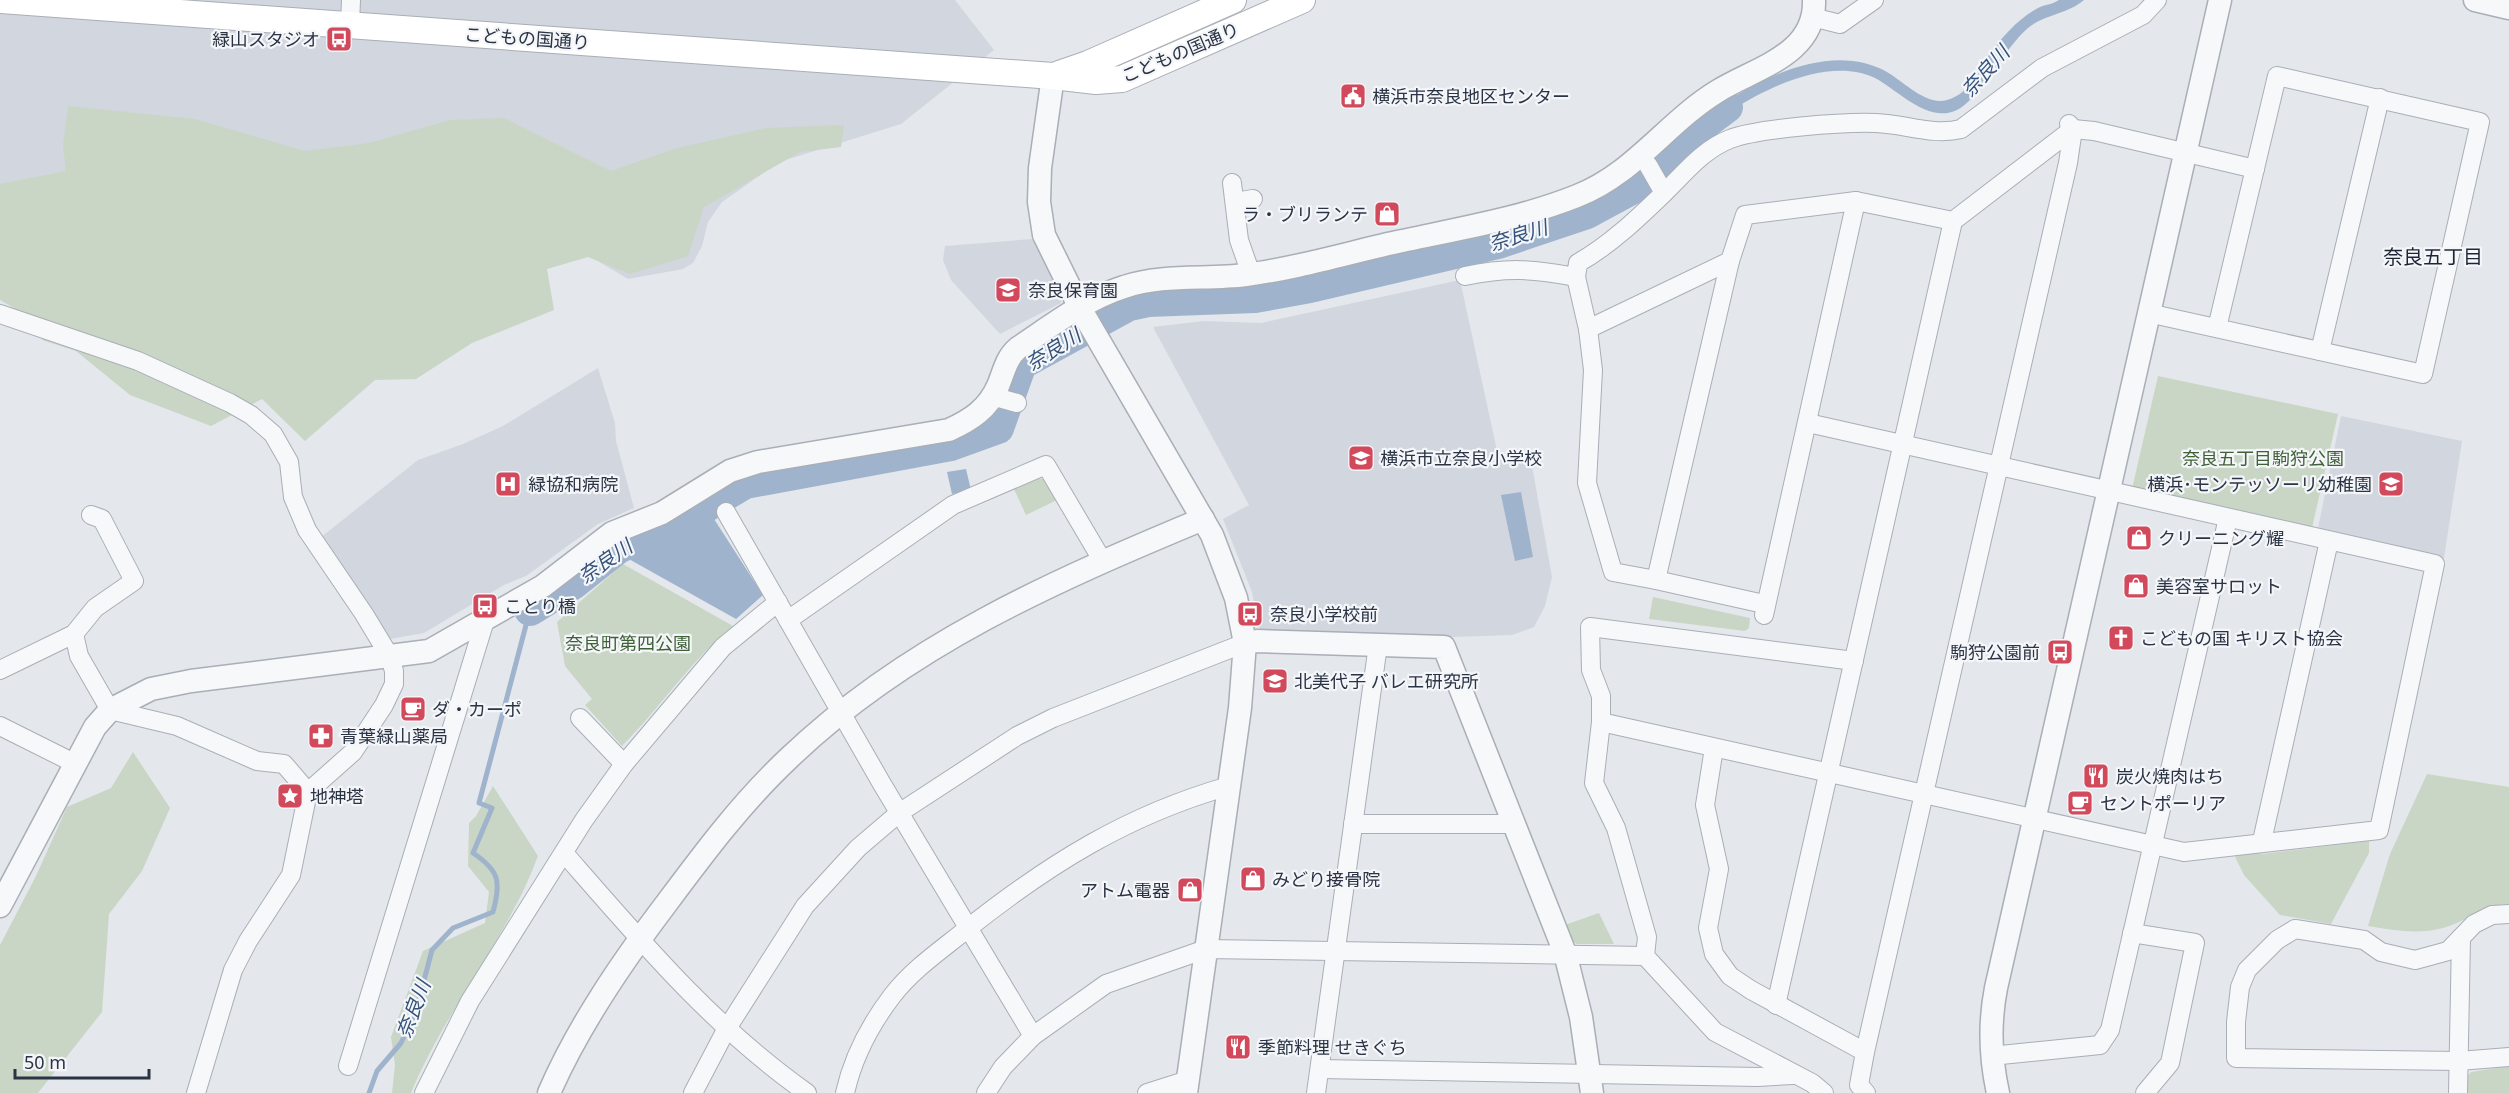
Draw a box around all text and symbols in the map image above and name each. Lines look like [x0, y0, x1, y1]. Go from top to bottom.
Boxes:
street label: こどもの国通り [1117, 16, 1243, 88]
street label: こどもの国通り [463, 22, 591, 54]
bus stop icon: 緑山スタジオ [324, 24, 354, 54]
place label: 緑山スタジオ [212, 27, 320, 51]
water label: 奈良川 [1955, 38, 2016, 102]
public building icon: 横浜市奈良地区センター [1338, 81, 1368, 111]
place label: 横浜市奈良地区センター [1372, 84, 1570, 108]
shop icon: ラ・ブリランテ [1372, 199, 1402, 229]
place label: ラ・ブリランテ [1242, 202, 1368, 226]
water label: 奈良川 [1485, 213, 1553, 257]
district label: 奈良五丁目 [2383, 243, 2483, 270]
school or university icon: 奈良保育園 [993, 275, 1023, 305]
place label: 奈良保育園 [1028, 278, 1118, 302]
water label: 奈良川 [1020, 321, 1087, 376]
school or university icon: 横浜市立奈良小学校 [1346, 443, 1376, 473]
place label: 横浜市立奈良小学校 [1380, 446, 1542, 470]
park label: 奈良五丁目駒狩公園 [2182, 446, 2344, 470]
hospital icon: 緑協和病院 [493, 469, 523, 499]
school or university icon: 横浜･モンテッソーリ幼稚園 [2376, 469, 2406, 499]
place label: 緑協和病院 [528, 472, 618, 496]
place label: 横浜･モンテッソーリ幼稚園 [2147, 472, 2372, 496]
shop icon: クリーニング耀 [2124, 523, 2154, 553]
place label: クリーニング耀 [2158, 526, 2284, 550]
water label: 奈良川 [573, 532, 639, 589]
shop icon: 美容室サロット [2121, 571, 2151, 601]
place label: 美容室サロット [2156, 574, 2282, 598]
bus stop icon: ことり橋 [470, 591, 500, 621]
place label: ことり橋 [504, 594, 576, 618]
bus stop icon: 奈良小学校前 [1235, 599, 1265, 629]
place label: 奈良小学校前 [1270, 602, 1378, 626]
church icon: こどもの国 キリスト協会 [2106, 623, 2136, 653]
place label: こどもの国 キリスト協会 [2140, 626, 2343, 650]
park label: 奈良町第四公園 [565, 631, 691, 655]
bus stop icon: 駒狩公園前 [2045, 637, 2075, 667]
place label: 駒狩公園前 [1950, 640, 2040, 664]
school or university icon: 北美代子 バレエ研究所 [1260, 666, 1290, 696]
place label: 北美代子 バレエ研究所 [1294, 669, 1479, 693]
cafe icon: ダ・カーポ [398, 694, 428, 724]
place label: ダ・カーポ [432, 697, 522, 721]
pharmacy icon: 青葉緑山薬局 [306, 721, 336, 751]
place label: 青葉緑山薬局 [340, 724, 448, 748]
restaurant icon: 炭火焼肉はち [2081, 761, 2111, 791]
place label: 炭火焼肉はち [2116, 764, 2224, 788]
place icon: 地神塔 [275, 781, 305, 811]
place label: 地神塔 [310, 784, 364, 808]
cafe icon: セントポーリア [2065, 788, 2095, 818]
place label: セントポーリア [2100, 791, 2226, 815]
shop icon: みどり接骨院 [1238, 864, 1268, 894]
place label: みどり接骨院 [1272, 867, 1380, 891]
shop icon: アトム電器 [1175, 875, 1205, 905]
place label: アトム電器 [1080, 878, 1170, 902]
water label: 奈良川 [390, 974, 437, 1042]
restaurant icon: 季節料理 せきぐち [1223, 1032, 1253, 1062]
place label: 季節料理 せきぐち [1258, 1035, 1407, 1059]
scale bar [15, 1042, 148, 1080]
text: 50 m [24, 1050, 66, 1074]

